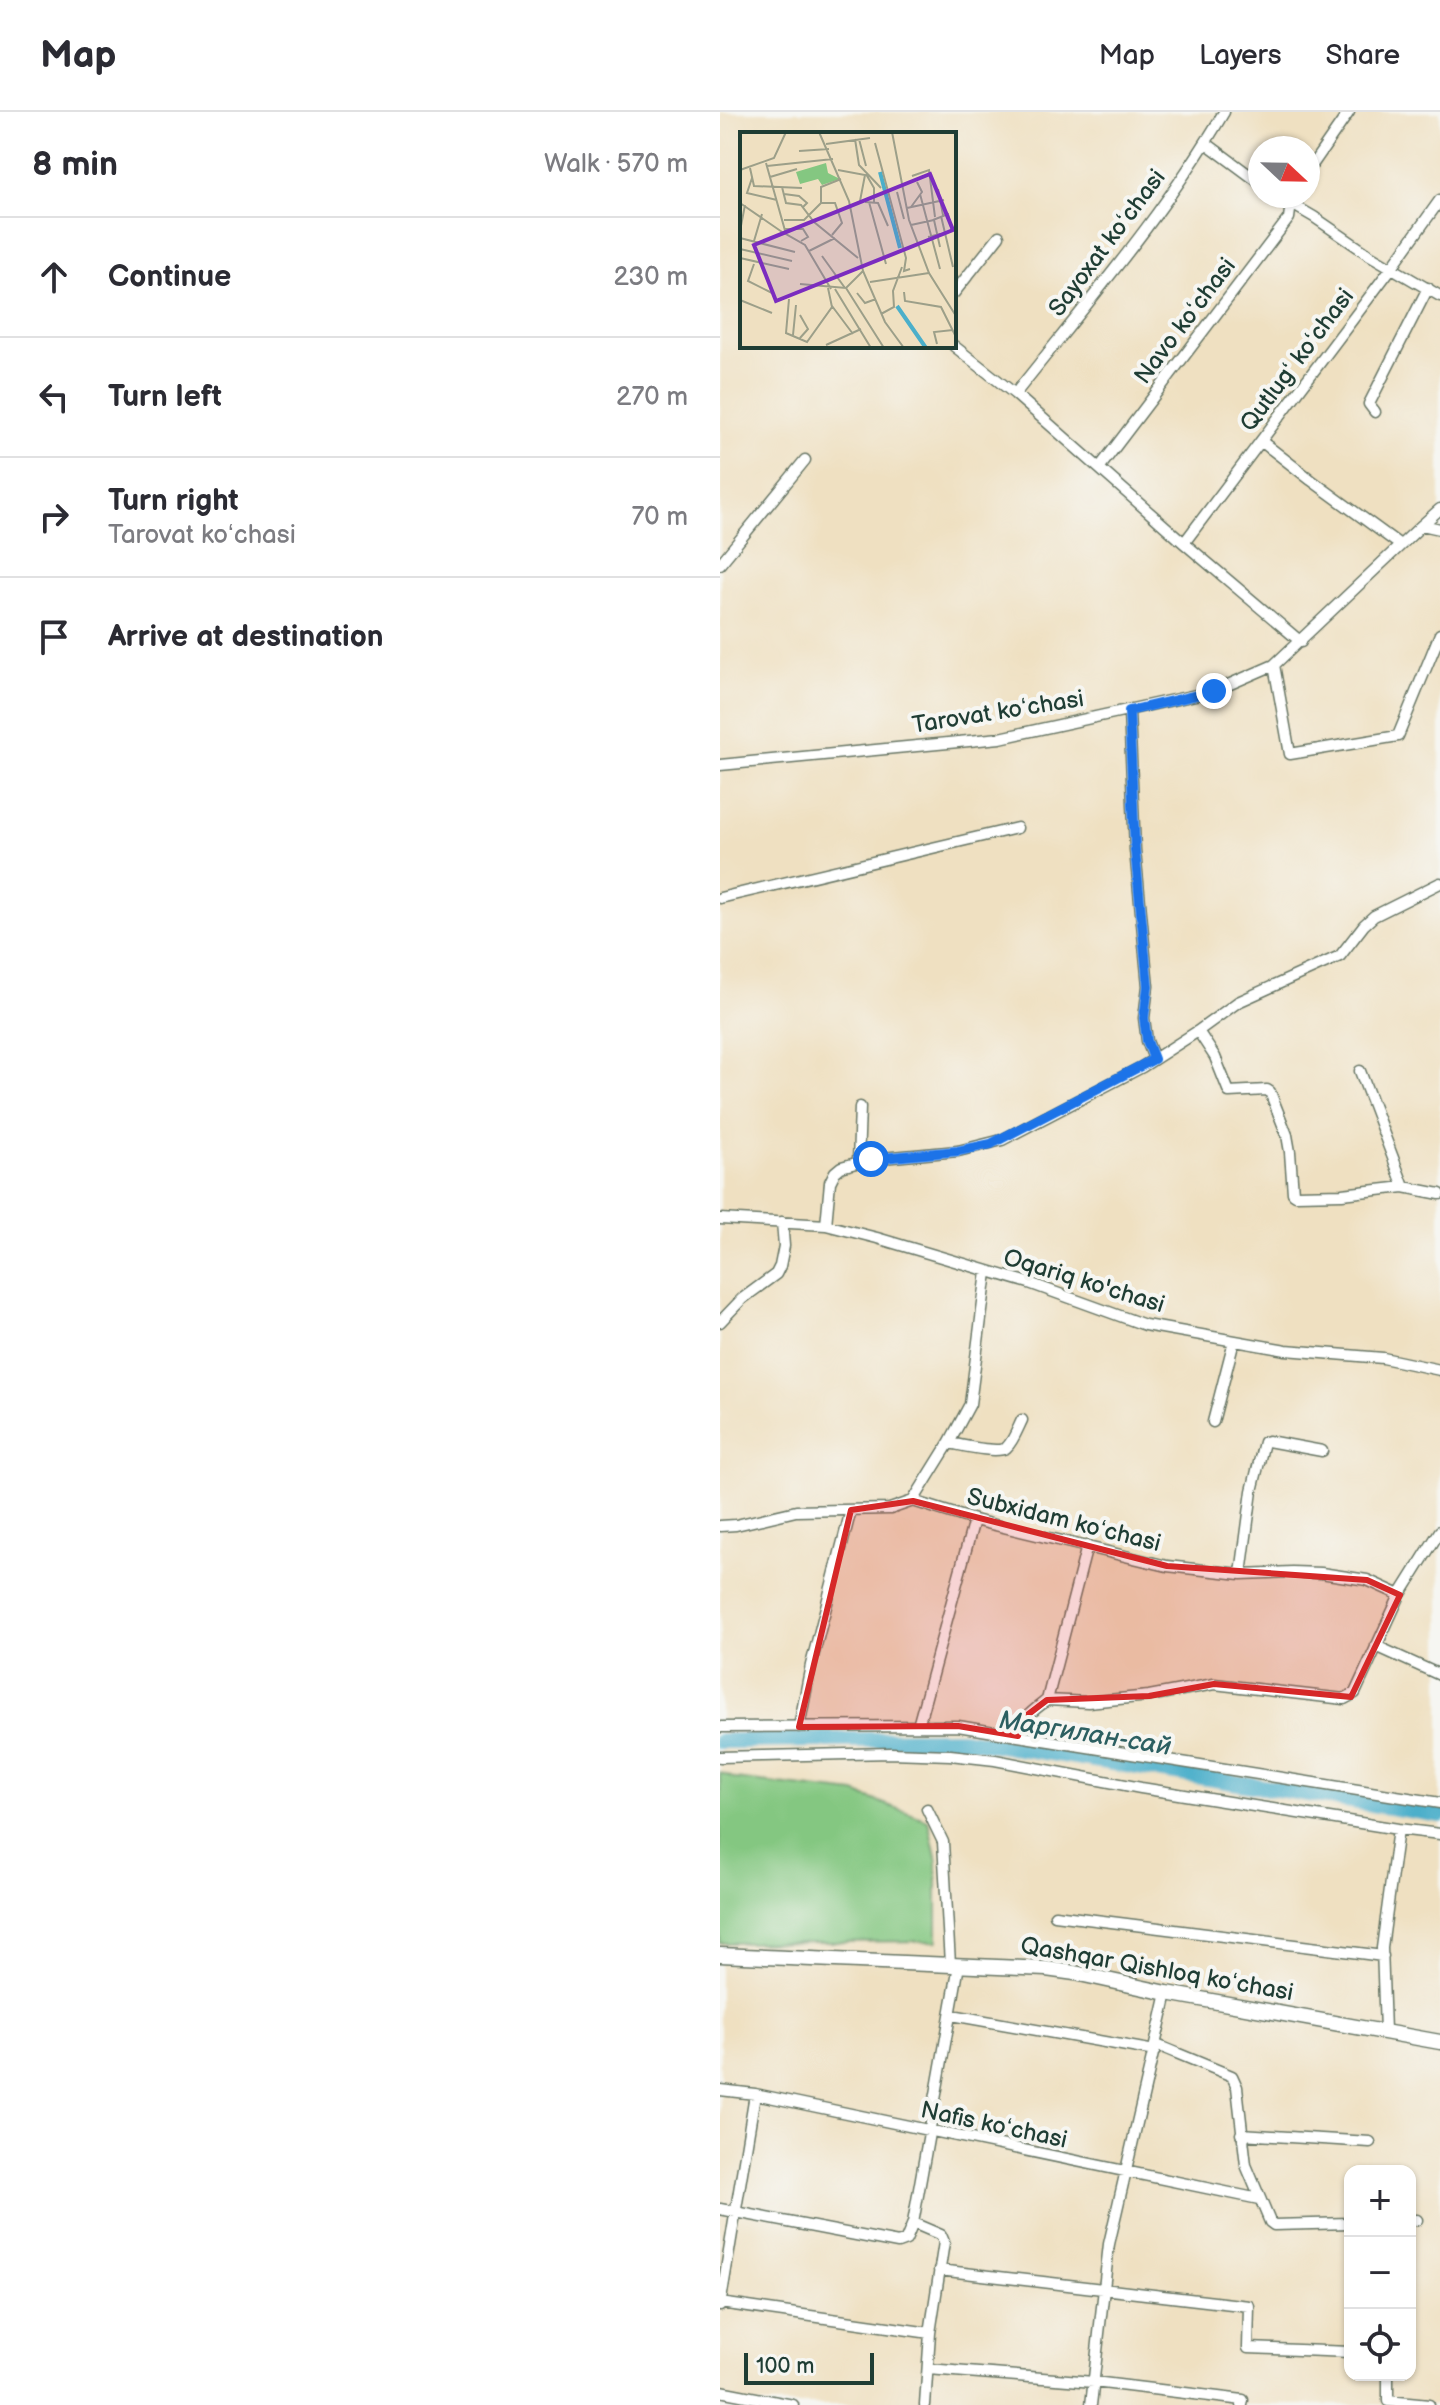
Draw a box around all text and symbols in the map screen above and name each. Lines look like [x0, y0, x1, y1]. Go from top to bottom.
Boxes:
text: Map [40, 33, 116, 78]
text: Map [1099, 39, 1155, 72]
text: Layers [1199, 39, 1282, 72]
text: Share [1326, 39, 1400, 72]
inset map [740, 132, 956, 348]
north arrow [1248, 136, 1320, 208]
text: 8 min [32, 144, 118, 185]
text: Walk · 570 m [544, 149, 688, 180]
street label: Sayoxat koʻchasi [1042, 164, 1172, 322]
street label: Navo koʻchasi [1128, 252, 1242, 390]
icon: ahead [32, 255, 76, 299]
text: Continue [108, 259, 231, 295]
text: 230 m [613, 262, 688, 293]
street label: Qutlugʻ koʻchasi [1234, 283, 1360, 437]
icon: left [32, 375, 76, 419]
text: Turn left [108, 379, 222, 415]
text: 270 m [616, 382, 688, 413]
text: Turn right [108, 483, 239, 519]
icon: right [32, 495, 76, 539]
text: 70 m [631, 502, 688, 533]
text: Tarovat koʻchasi [108, 520, 296, 551]
icon: arrive [32, 615, 76, 659]
text: Arrive at destination [108, 619, 384, 655]
route end [1196, 673, 1232, 709]
street label: Tarovat koʻchasi [910, 684, 1086, 740]
route start [853, 1141, 889, 1177]
street label: Oqariq ko'chasi [1000, 1243, 1168, 1319]
street label: Subxidam koʻchasi [964, 1482, 1164, 1558]
water label: Маргилан-сай [997, 1705, 1173, 1763]
street label: Qashqar Qishloq koʻchasi [1018, 1931, 1296, 2007]
street label: Nafis koʻchasi [918, 2095, 1070, 2155]
map controls [1344, 2165, 1416, 2381]
button: + [1344, 2165, 1416, 2237]
button: − [1344, 2237, 1416, 2309]
button: locate [1344, 2309, 1416, 2381]
scale bar [744, 2349, 874, 2385]
text: 100 m [756, 2353, 815, 2380]

